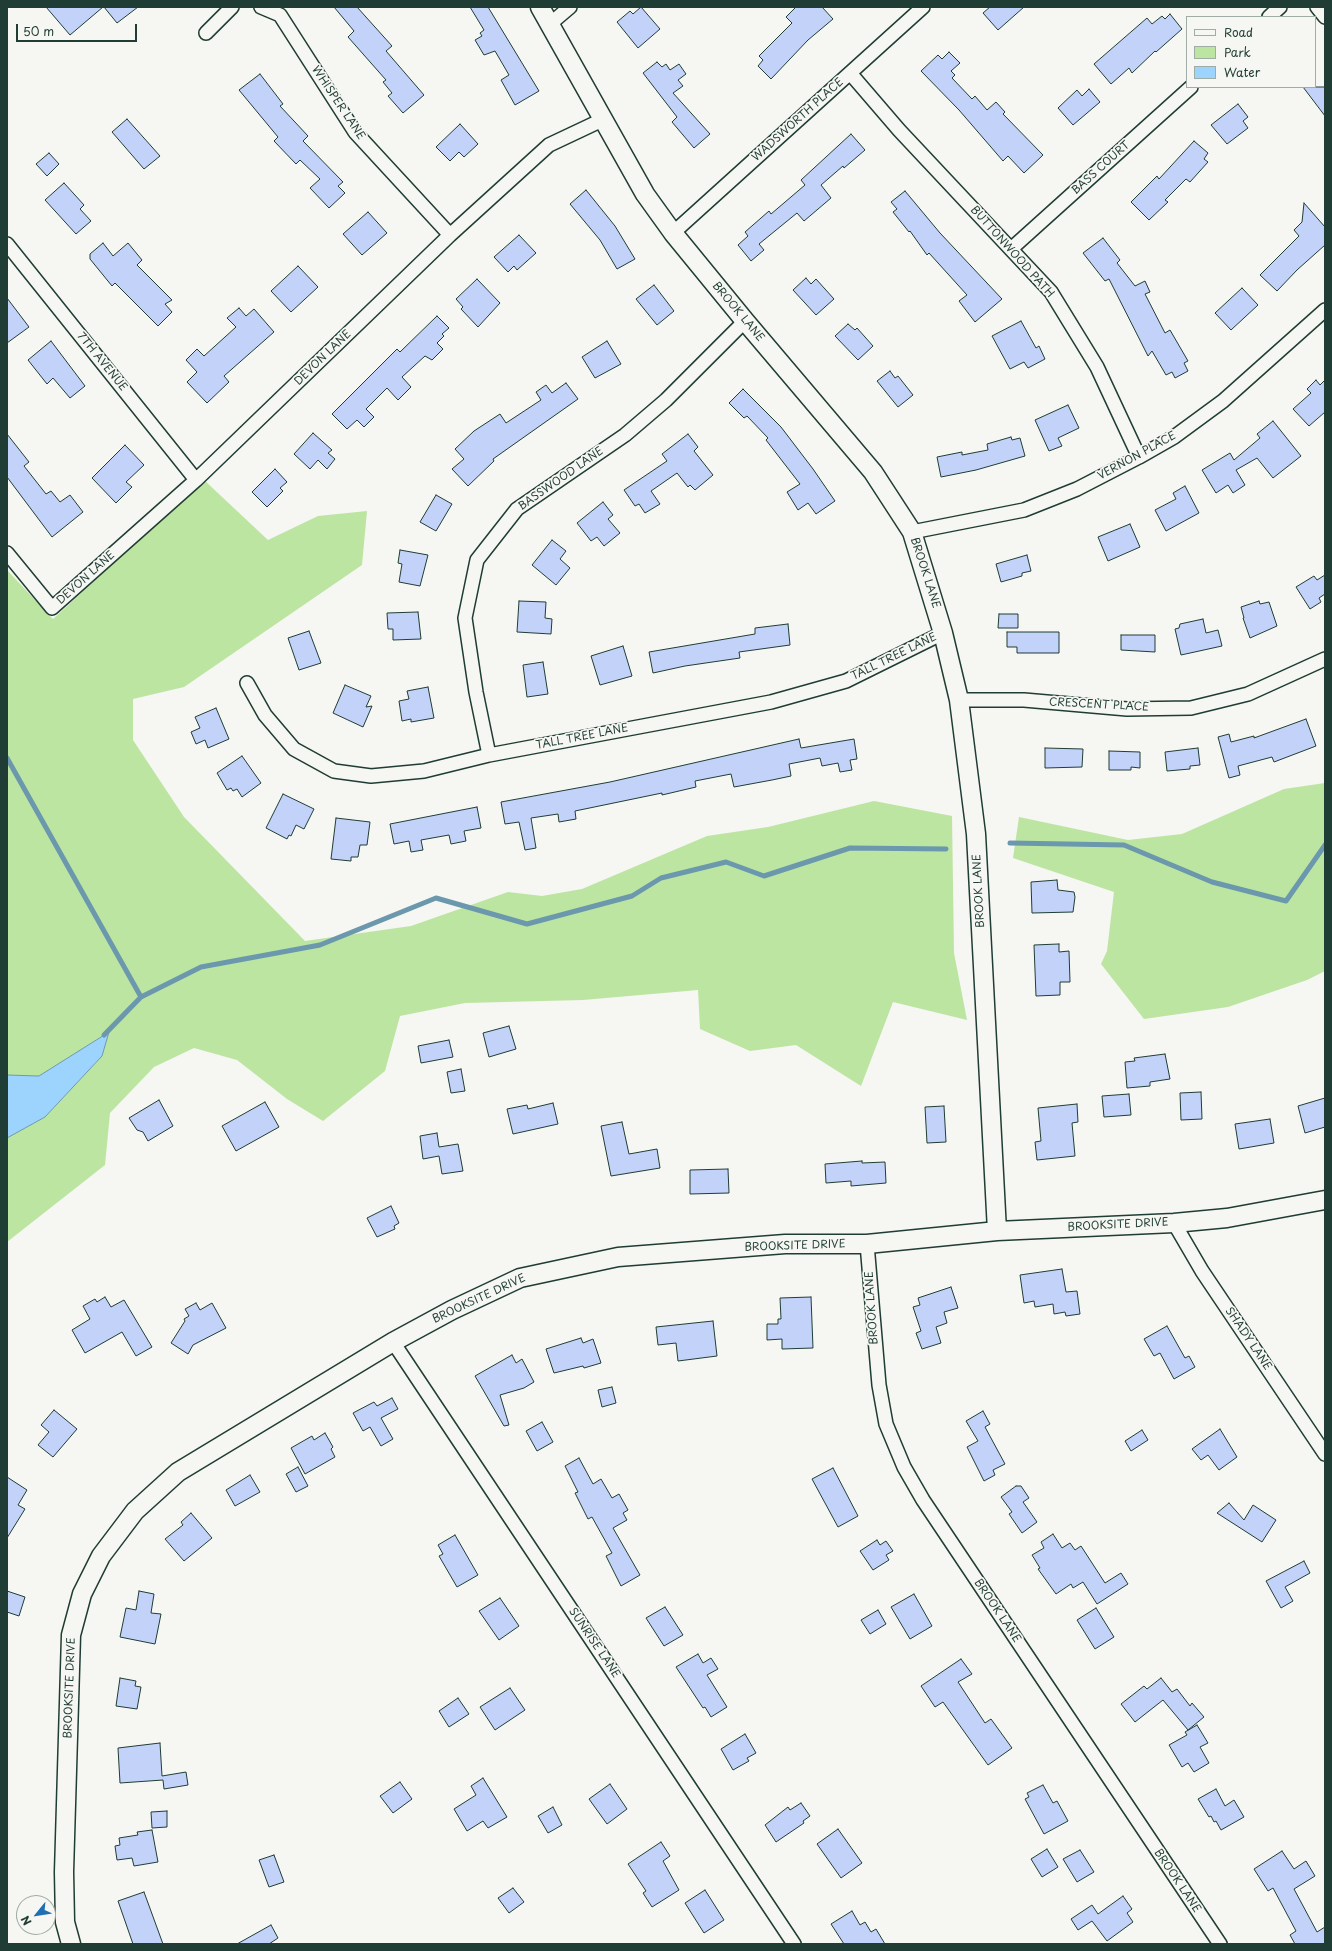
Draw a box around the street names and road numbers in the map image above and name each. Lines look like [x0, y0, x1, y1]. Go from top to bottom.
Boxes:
street label: WHISPER LANE [309, 64, 367, 142]
street label: WADSWORTH PLACE [750, 76, 846, 164]
street label: BASS COURT [1069, 138, 1133, 198]
street label: BUTTONWOOD PATH [967, 204, 1057, 300]
street label: BROOK LANE [709, 280, 767, 344]
street label: DEVON LANE [292, 328, 354, 388]
street label: 7TH AVENUE [74, 330, 130, 394]
street label: VERNON PLACE [1096, 429, 1178, 483]
street label: BASSWOOD LANE [516, 445, 606, 513]
street label: BROOK LANE [907, 536, 943, 610]
street label: DEVON LANE [54, 549, 118, 607]
street label: TALL TREE LANE [849, 631, 939, 683]
street label: CRESCENT PLACE [1049, 696, 1149, 714]
street label: TALL TREE LANE [535, 722, 629, 752]
street label: BROOK LANE [970, 854, 988, 928]
street label: BROOKSITE DRIVE [1067, 1216, 1169, 1234]
street label: BROOKSITE DRIVE [744, 1238, 846, 1254]
street label: BROOK LANE [863, 1271, 881, 1345]
street label: BROOKSITE DRIVE [430, 1272, 528, 1326]
street label: SHADY LANE [1222, 1305, 1274, 1373]
street label: BROOK LANE [971, 1577, 1023, 1645]
street label: SUNRISE LANE [566, 1605, 622, 1681]
street label: BROOKSITE DRIVE [62, 1637, 78, 1739]
street label: BROOK LANE [1151, 1847, 1203, 1915]

